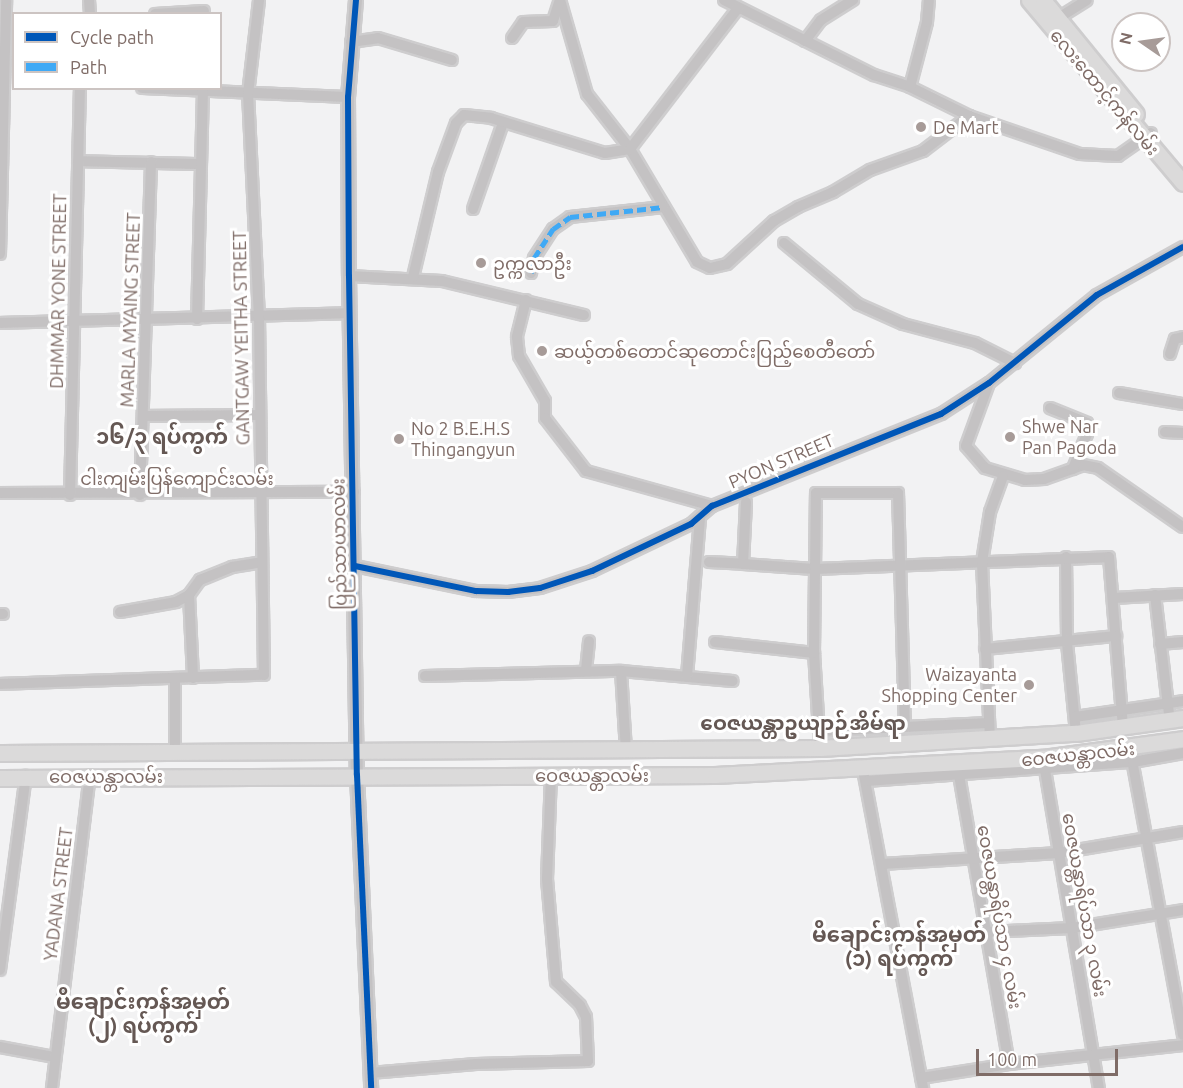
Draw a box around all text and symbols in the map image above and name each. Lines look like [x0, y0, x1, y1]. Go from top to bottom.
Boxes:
legend [12, 12, 222, 90]
north arrow [1111, 12, 1171, 72]
street label: လေးထောင့်ကန်လမ်း [1046, 25, 1164, 159]
text: Cycle path [70, 27, 154, 47]
text: N [1115, 31, 1136, 46]
text: Path [70, 57, 107, 77]
place label: De Mart [933, 116, 999, 138]
marker: De Mart [914, 120, 928, 134]
street label: DHMMAR YONE STREET [45, 193, 71, 389]
street label: MARLA MYAING STREET [116, 212, 144, 408]
street label: GANTGAW YEITHA STREET [228, 230, 254, 446]
place label: ဥက္ကလာဦး [493, 252, 572, 274]
marker: ဥက္ကလာဦး [474, 256, 488, 270]
place label: ဆယ့်တစ်တောင်ဆုတောင်းပြည့်စေတီတော် [554, 340, 875, 362]
marker: ဆယ့်တစ်တောင်ဆုတောင်းပြည့်စေတီတော် [535, 344, 549, 358]
place label: Shwe Nar Pan Pagoda [1022, 416, 1117, 458]
place label: No 2 B.E.H.S Thingangyun [411, 418, 515, 460]
district label: ၁၆/၃ ရပ်ကွက် [96, 423, 228, 449]
street label: PYON STREET [725, 429, 837, 493]
marker: Shwe Nar Pan Pagoda [1003, 430, 1017, 444]
marker: No 2 B.E.H.S Thingangyun [392, 432, 406, 446]
street label: ငါးကျမ်းပြန်ကျောင်းလမ်း [80, 467, 274, 489]
street label: ပြည်သာယာလမ်း [327, 478, 351, 610]
place label: Waizayanta Shopping Center [882, 664, 1017, 706]
marker: Waizayanta Shopping Center [1022, 678, 1036, 692]
district label: ဝေဇယန္တာဥယျာဉ်အိမ်ရာ [700, 710, 906, 734]
street label: ဝေဇယန္တာလမ်း [1020, 737, 1136, 771]
street label: ဝေဇယန္တာလမ်း [535, 764, 649, 786]
street label: ဝေဇယန္တာလမ်း [49, 765, 163, 787]
street label: ဝေဇယန္တာရိပ်သာ ၃ လမ်း [1058, 811, 1112, 999]
street label: ဝေဇယန္တာရိပ်သာ ၄ လမ်း [973, 823, 1027, 1011]
street label: YADANA STREET [39, 826, 77, 962]
district label: မိချောင်းကန်အမှတ် (၁) ရပ်ကွက် [812, 921, 986, 971]
district label: မိချောင်းကန်အမှတ် (၂) ရပ်ကွက် [56, 988, 230, 1038]
scale bar [979, 1037, 1122, 1075]
text: 100 m [987, 1049, 1037, 1069]

